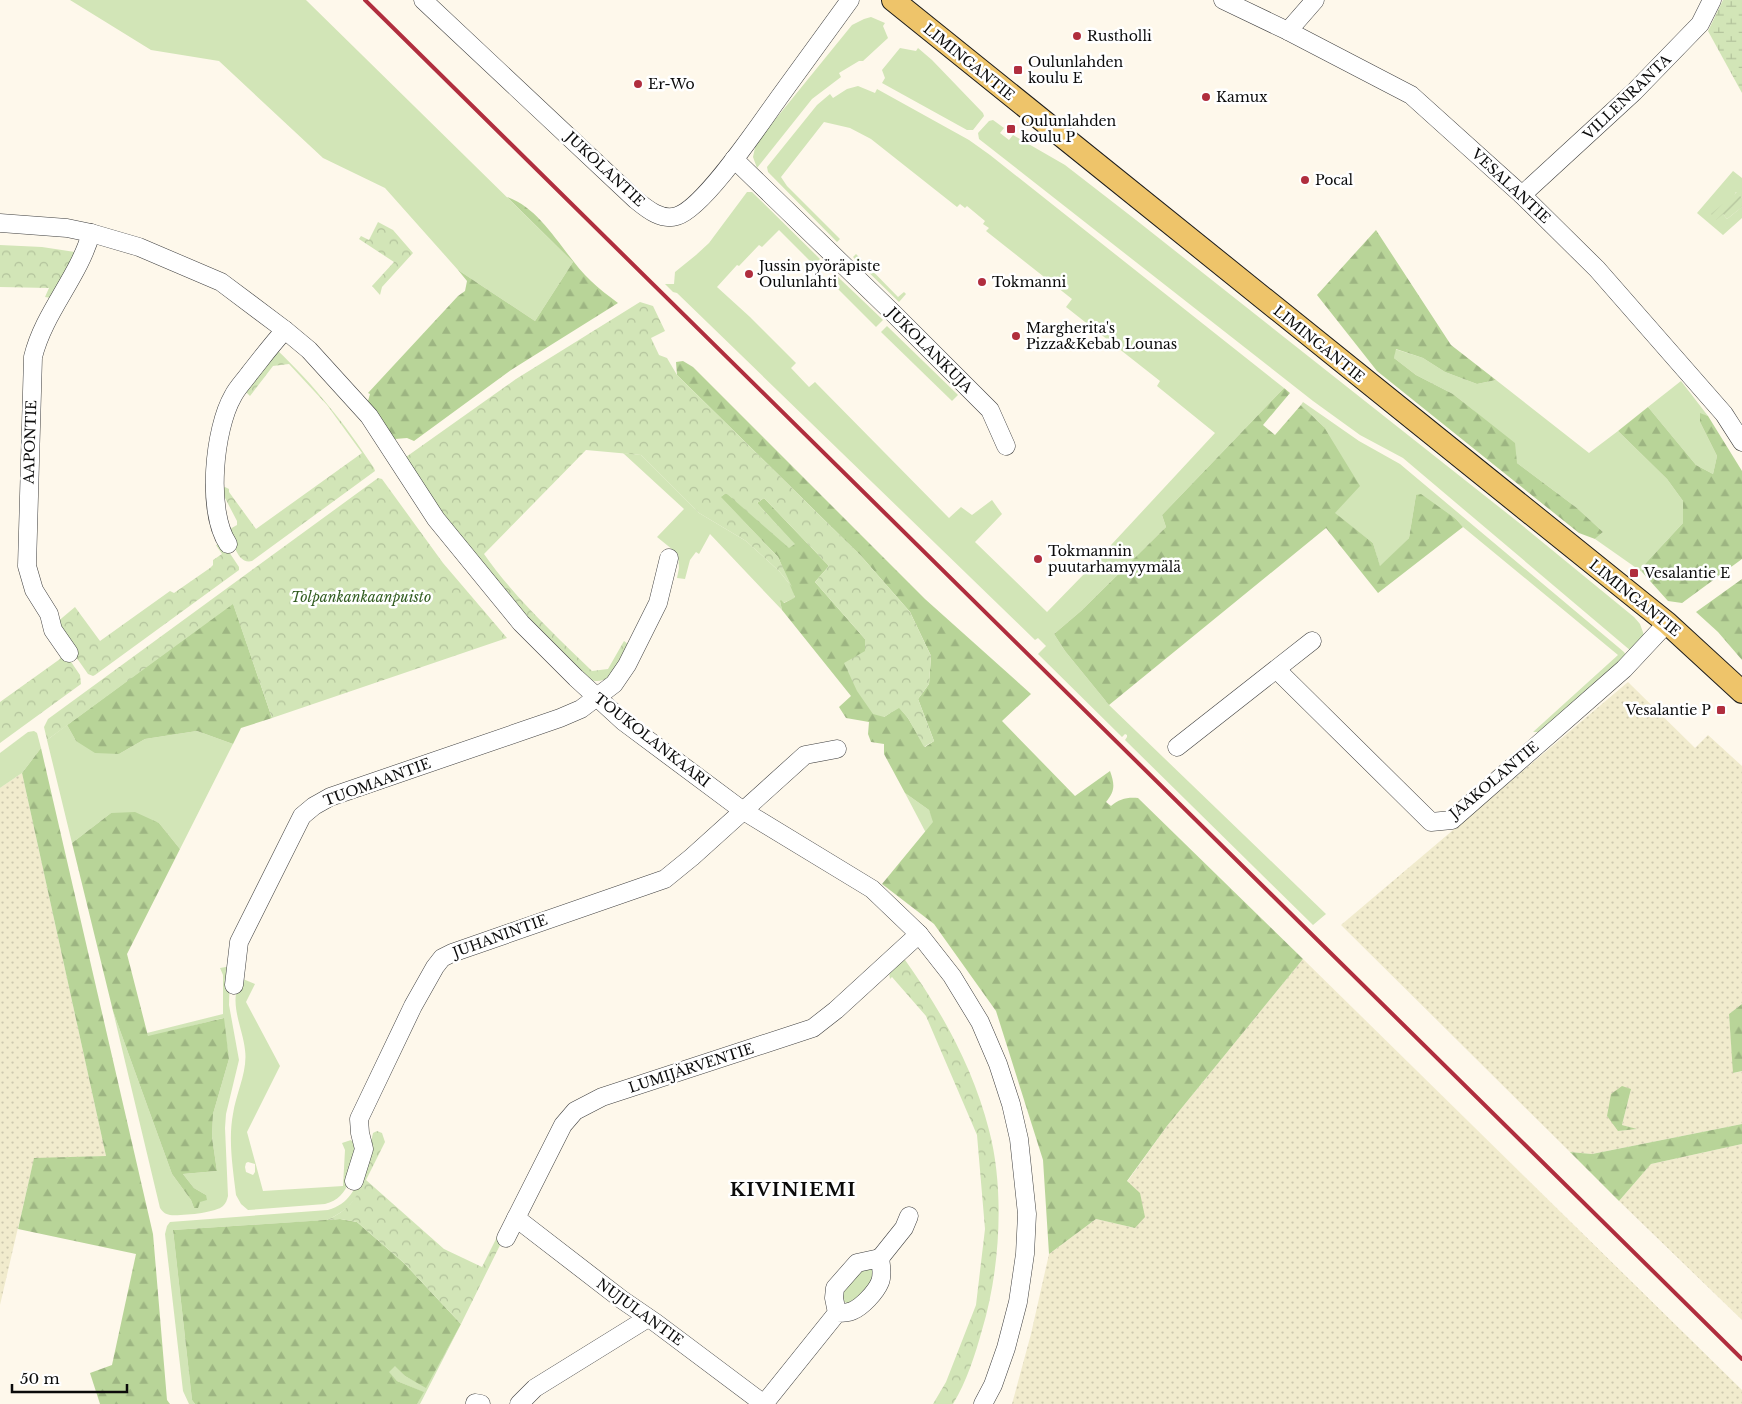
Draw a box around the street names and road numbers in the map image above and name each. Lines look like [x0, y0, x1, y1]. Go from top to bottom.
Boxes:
street label: LIMINGANTIE [920, 20, 1018, 104]
street label: VILLENRANTA [1579, 50, 1675, 144]
street label: JUKOLANTIE [560, 126, 648, 210]
street label: VESALANTIE [1467, 144, 1554, 227]
street label: JUKOLANKUJA [882, 302, 977, 397]
street label: LIMINGANTIE [1270, 302, 1368, 386]
street label: AAPONTIE [20, 400, 40, 485]
street label: LIMINGANTIE [1586, 556, 1684, 640]
street label: TOUKOLANKAARI [590, 689, 714, 791]
street label: JAAKOLANTIE [1444, 737, 1542, 824]
street label: TUOMAANTIE [321, 754, 433, 810]
street label: JUHANINTIE [448, 911, 550, 962]
street label: LUMIJÄRVENTIE [626, 1039, 756, 1097]
street label: NUJULANTIE [593, 1274, 687, 1350]

